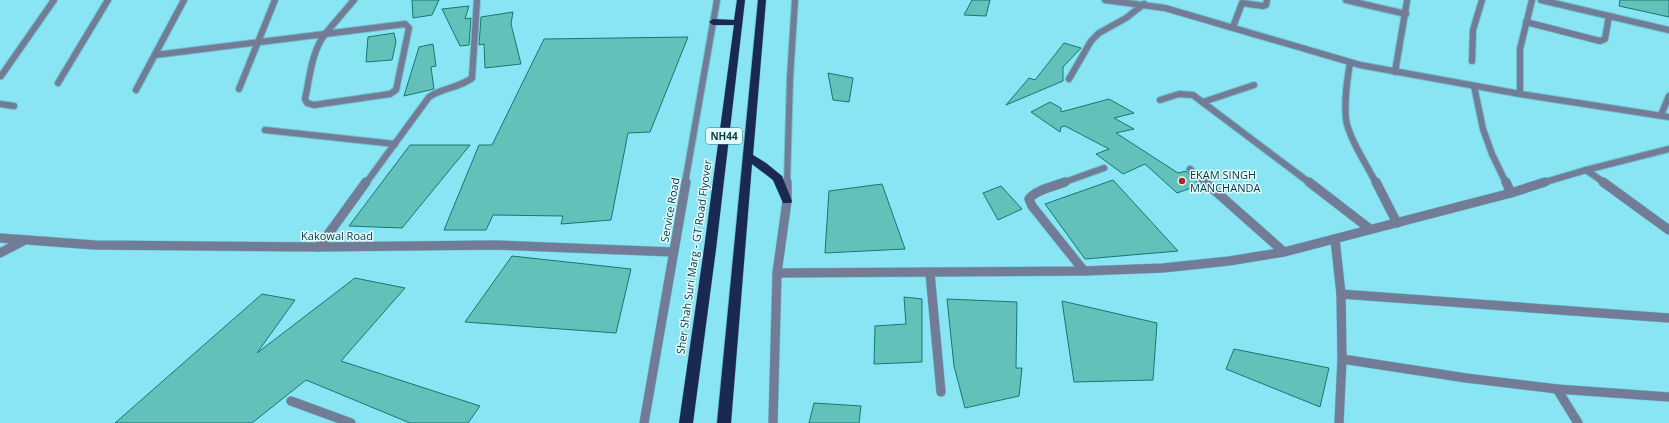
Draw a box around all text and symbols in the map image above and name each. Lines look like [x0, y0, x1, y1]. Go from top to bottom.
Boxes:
road number: NH44 [706, 128, 742, 144]
street label: Sher Shah Suri Marg - GT Road Flyover [672, 158, 715, 355]
place label: EKAM SINGH MANCHANDA [1190, 167, 1260, 195]
street label: Service Road [656, 176, 683, 243]
marker: EKAM SINGH MANCHANDA [1177, 176, 1187, 186]
street label: Kakowal Road [301, 228, 373, 243]

